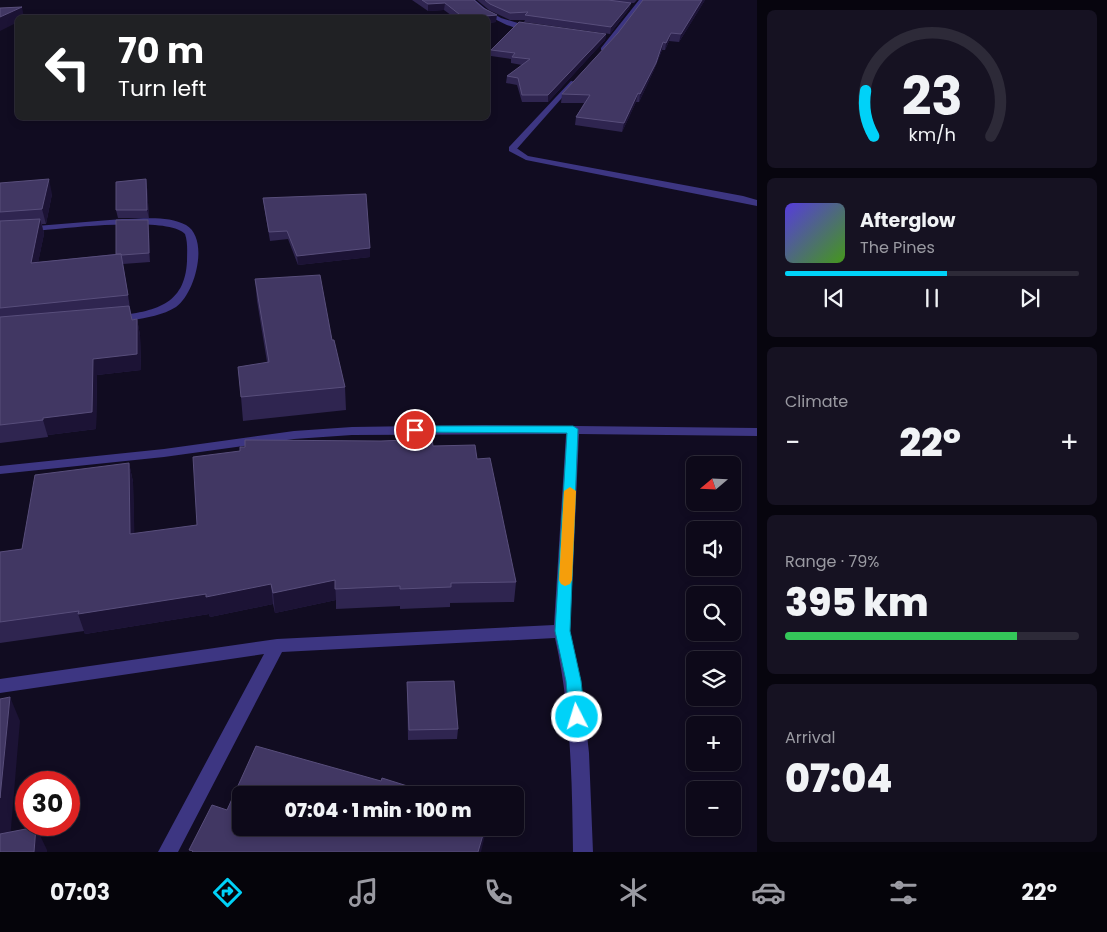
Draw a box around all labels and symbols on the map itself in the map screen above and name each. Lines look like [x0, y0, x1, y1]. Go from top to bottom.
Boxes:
pin [394, 409, 436, 451]
north arrow [686, 456, 741, 511]
position arrow [550, 690, 602, 742]
speed limit sign: 30 [15, 771, 80, 836]

